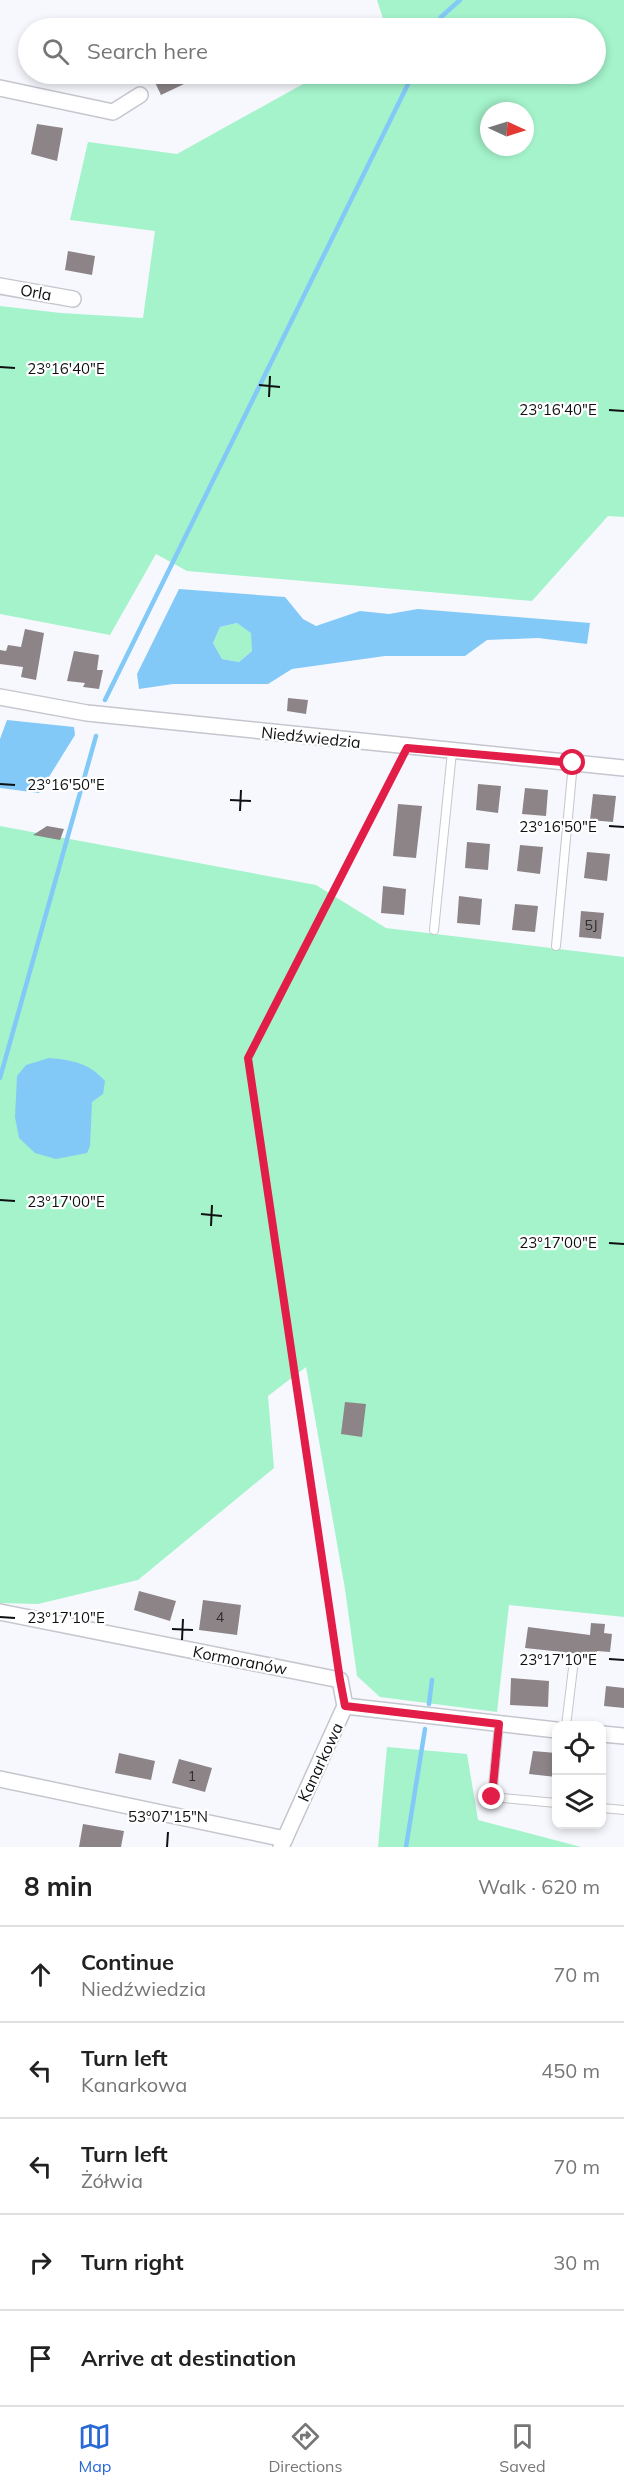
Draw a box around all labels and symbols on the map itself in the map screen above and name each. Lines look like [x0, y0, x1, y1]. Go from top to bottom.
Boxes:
north arrow [480, 102, 534, 156]
street label: Orla [19, 279, 53, 305]
text: 23°16'40"E [27, 359, 105, 378]
text: 23°16'40"E [519, 400, 597, 419]
street label: Niedźwiedzia [260, 722, 362, 752]
route start [559, 749, 585, 775]
text: 23°16'50"E [27, 775, 105, 794]
text: 23°16'50"E [519, 817, 597, 836]
house number: 5J [584, 916, 598, 934]
text: 23°17'00"E [27, 1192, 105, 1211]
text: 23°17'00"E [519, 1233, 597, 1252]
text: 23°17'10"E [27, 1608, 105, 1627]
house number: 4 [216, 1608, 225, 1626]
street label: Kormoranów [191, 1641, 289, 1679]
text: 23°17'10"E [519, 1650, 597, 1669]
street label: Kanarkowa [293, 1719, 347, 1805]
house number: 1 [188, 1767, 196, 1785]
route end [478, 1783, 504, 1809]
text: 53°07'15"N [128, 1807, 208, 1826]

